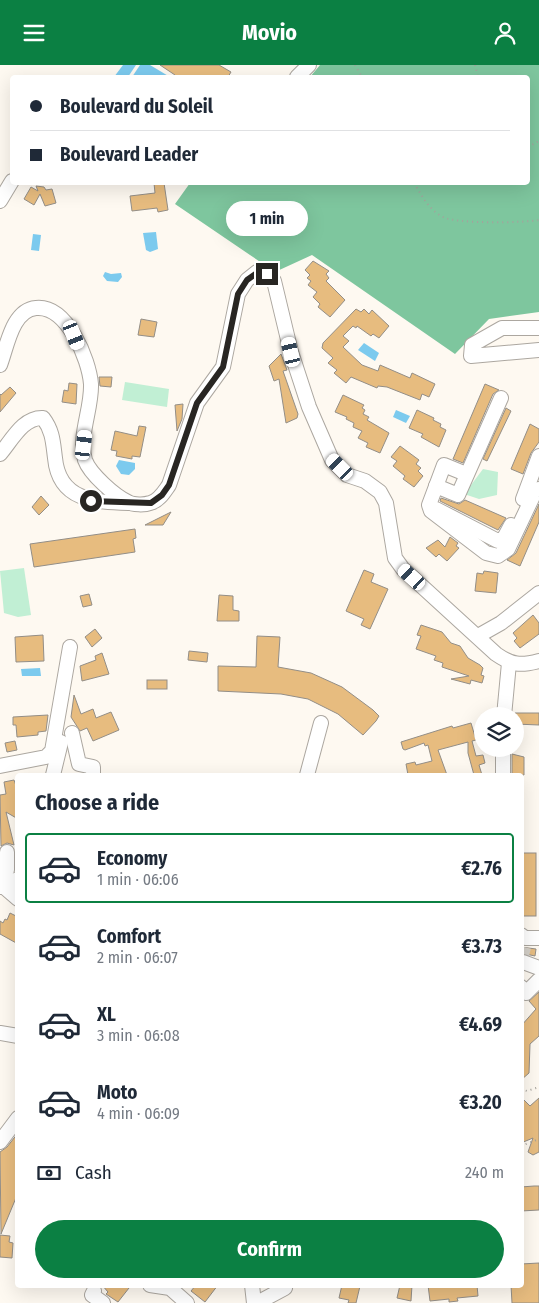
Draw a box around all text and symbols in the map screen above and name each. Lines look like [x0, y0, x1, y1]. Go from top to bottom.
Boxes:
icon: menu [20, 19, 48, 47]
text: Movio [242, 19, 297, 46]
icon: person [491, 19, 519, 47]
text: Boulevard du Soleil [60, 95, 213, 118]
text: Boulevard Leader [60, 143, 198, 166]
callout: 1 min [226, 201, 308, 237]
text: 1 min [250, 209, 284, 228]
route end [256, 263, 278, 285]
car [61, 318, 86, 352]
car [280, 336, 301, 368]
car [74, 429, 93, 461]
car [324, 451, 355, 483]
route start [80, 490, 102, 512]
car [395, 561, 428, 593]
map controls [474, 707, 524, 757]
button: layers [474, 707, 524, 757]
text: Choose a ride [35, 789, 159, 816]
icon: car [37, 846, 82, 891]
text: Economy [97, 847, 167, 870]
text: €2.76 [461, 857, 502, 880]
text: 1 min · 06:06 [97, 870, 179, 889]
icon: car [37, 924, 82, 969]
text: Comfort [97, 925, 161, 948]
text: €3.73 [461, 935, 502, 958]
text: 2 min · 06:07 [97, 948, 178, 967]
icon: car [37, 1002, 82, 1047]
text: XL [97, 1003, 116, 1026]
text: €4.69 [459, 1013, 502, 1036]
text: 3 min · 06:08 [97, 1026, 180, 1045]
icon: car [37, 1080, 82, 1125]
text: Moto [97, 1081, 137, 1104]
text: €3.20 [459, 1091, 502, 1114]
text: 4 min · 06:09 [97, 1104, 180, 1123]
icon: cash [35, 1159, 63, 1187]
text: Cash [75, 1161, 112, 1184]
text: 240 m [465, 1163, 504, 1182]
button: Confirm [35, 1220, 504, 1278]

